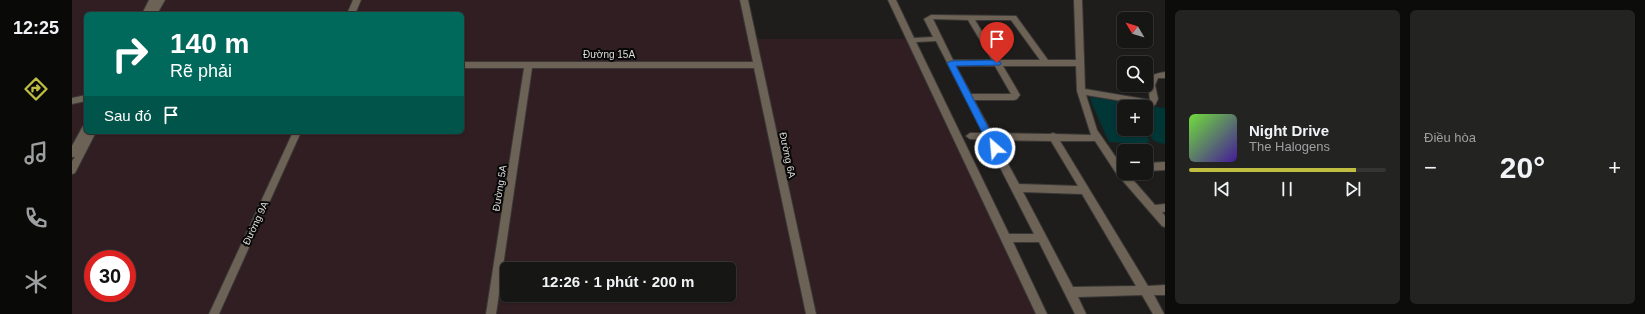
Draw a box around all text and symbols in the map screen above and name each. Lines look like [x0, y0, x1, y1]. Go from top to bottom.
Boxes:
north arrow [1117, 12, 1153, 48]
map controls [1117, 12, 1153, 180]
text: 12:25 [13, 18, 59, 38]
pin [980, 22, 1014, 63]
icon: right [104, 28, 156, 80]
text: 140 m [170, 28, 249, 59]
icon: arrive [986, 28, 1008, 50]
street label: Đường 15A [583, 49, 635, 60]
button: search [1117, 56, 1153, 92]
text: Rẽ phải [170, 61, 232, 81]
icon: directions [22, 75, 50, 103]
button: + [1117, 100, 1153, 136]
icon: arrive [160, 104, 182, 126]
text: Sau đó [104, 107, 152, 124]
text: Night Drive [1249, 122, 1329, 139]
position arrow [974, 127, 1016, 169]
text: Điều hòa [1424, 130, 1476, 145]
street label: Đường 6A [777, 131, 798, 179]
icon: music [22, 139, 50, 167]
text: The Halogens [1249, 139, 1330, 154]
button: − [1117, 144, 1153, 180]
text: 20° [1500, 151, 1545, 184]
text: − [1424, 155, 1437, 180]
text: + [1608, 155, 1621, 180]
street label: Đường 5A [490, 164, 509, 212]
icon: previous [1211, 178, 1233, 200]
icon: pause [1276, 178, 1298, 200]
icon: next [1342, 178, 1364, 200]
street label: Đường 9A [241, 199, 270, 247]
icon: phone [22, 204, 50, 232]
speed limit sign: 30 [84, 250, 136, 302]
icon: climate [22, 268, 50, 296]
text: 12:26 · 1 phút · 200 m [542, 273, 694, 290]

